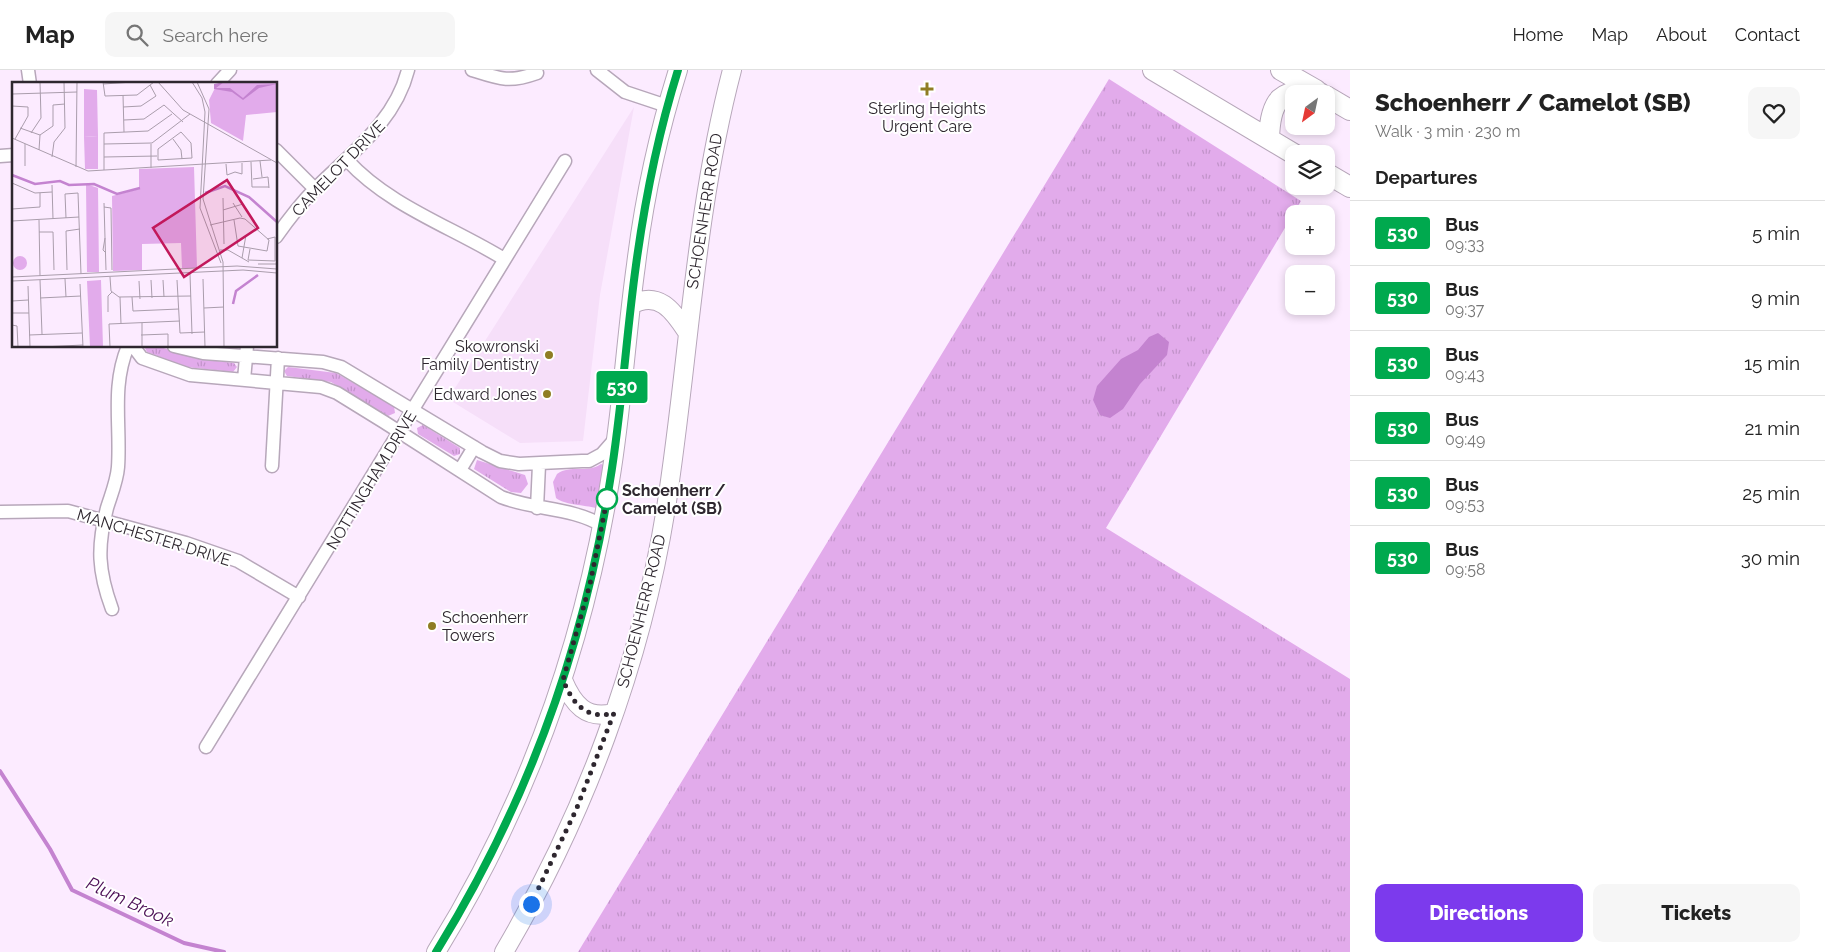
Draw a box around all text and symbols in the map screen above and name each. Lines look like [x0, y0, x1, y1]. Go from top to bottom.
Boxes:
search box [105, 12, 455, 57]
text: Map [25, 20, 75, 49]
icon: search [123, 21, 151, 49]
text: Search here [163, 24, 268, 46]
text: Home [1512, 24, 1563, 45]
text: Map [1591, 24, 1628, 45]
text: About [1656, 24, 1707, 45]
text: Contact [1735, 24, 1800, 45]
inset map [12, 82, 278, 348]
marker: Sterling Heights Urgent Care [920, 82, 934, 96]
north arrow [1285, 85, 1335, 135]
map controls [1285, 85, 1335, 315]
button: heart [1748, 87, 1800, 139]
text: Schoenherr / Camelot (SB) [1375, 88, 1691, 117]
place label: Sterling Heights Urgent Care [868, 99, 986, 136]
street label: CAMELOT DRIVE [288, 116, 389, 220]
text: Walk · 3 min · 230 m [1375, 122, 1520, 141]
street label: SCHOENHERR ROAD [683, 132, 726, 290]
button: layers [1285, 145, 1335, 195]
text: Departures [1375, 166, 1477, 188]
button: + [1285, 205, 1335, 255]
text: Bus [1445, 213, 1479, 235]
text: 530 [1387, 222, 1418, 243]
text: 5 min [1752, 222, 1800, 244]
text: 09:33 [1445, 235, 1484, 254]
button: − [1285, 265, 1335, 315]
text: Bus [1445, 278, 1479, 300]
text: 530 [1387, 287, 1418, 308]
text: 9 min [1751, 287, 1800, 309]
text: 09:37 [1445, 300, 1484, 319]
place label: Skowronski Family Dentistry [421, 337, 539, 374]
text: Bus [1445, 343, 1479, 365]
marker: Skowronski Family Dentistry [543, 349, 555, 361]
text: 530 [1387, 352, 1418, 373]
text: 15 min [1744, 352, 1800, 374]
text: 09:43 [1445, 365, 1484, 384]
line badge: 530 [593, 371, 651, 403]
text: 530 [606, 376, 638, 397]
place label: Edward Jones [434, 385, 537, 404]
marker: Edward Jones [541, 388, 553, 400]
street label: NOTTINGHAM DRIVE [322, 407, 421, 553]
text: Bus [1445, 408, 1479, 430]
text: 530 [1387, 417, 1418, 438]
text: 21 min [1744, 417, 1800, 439]
text: 09:49 [1445, 430, 1485, 449]
text: Bus [1445, 473, 1479, 495]
place label: Schoenherr / Camelot (SB) [622, 481, 726, 518]
text: 530 [1387, 482, 1418, 503]
text: 25 min [1742, 482, 1800, 504]
marker: Schoenherr / Camelot (SB) [596, 488, 618, 510]
text: 09:53 [1445, 495, 1484, 514]
street label: MANCHESTER DRIVE [75, 505, 233, 570]
street label: SCHOENHERR ROAD [613, 532, 670, 690]
text: Bus [1445, 538, 1479, 560]
text: 530 [1387, 547, 1418, 568]
text: 30 min [1741, 547, 1800, 569]
text: 09:58 [1445, 560, 1485, 579]
place label: Schoenherr Towers [442, 608, 528, 645]
marker: Schoenherr Towers [426, 620, 438, 632]
water label: Plum Brook [83, 872, 177, 931]
button: Directions [1375, 884, 1583, 942]
button: Tickets [1593, 884, 1800, 942]
your location [519, 892, 544, 917]

